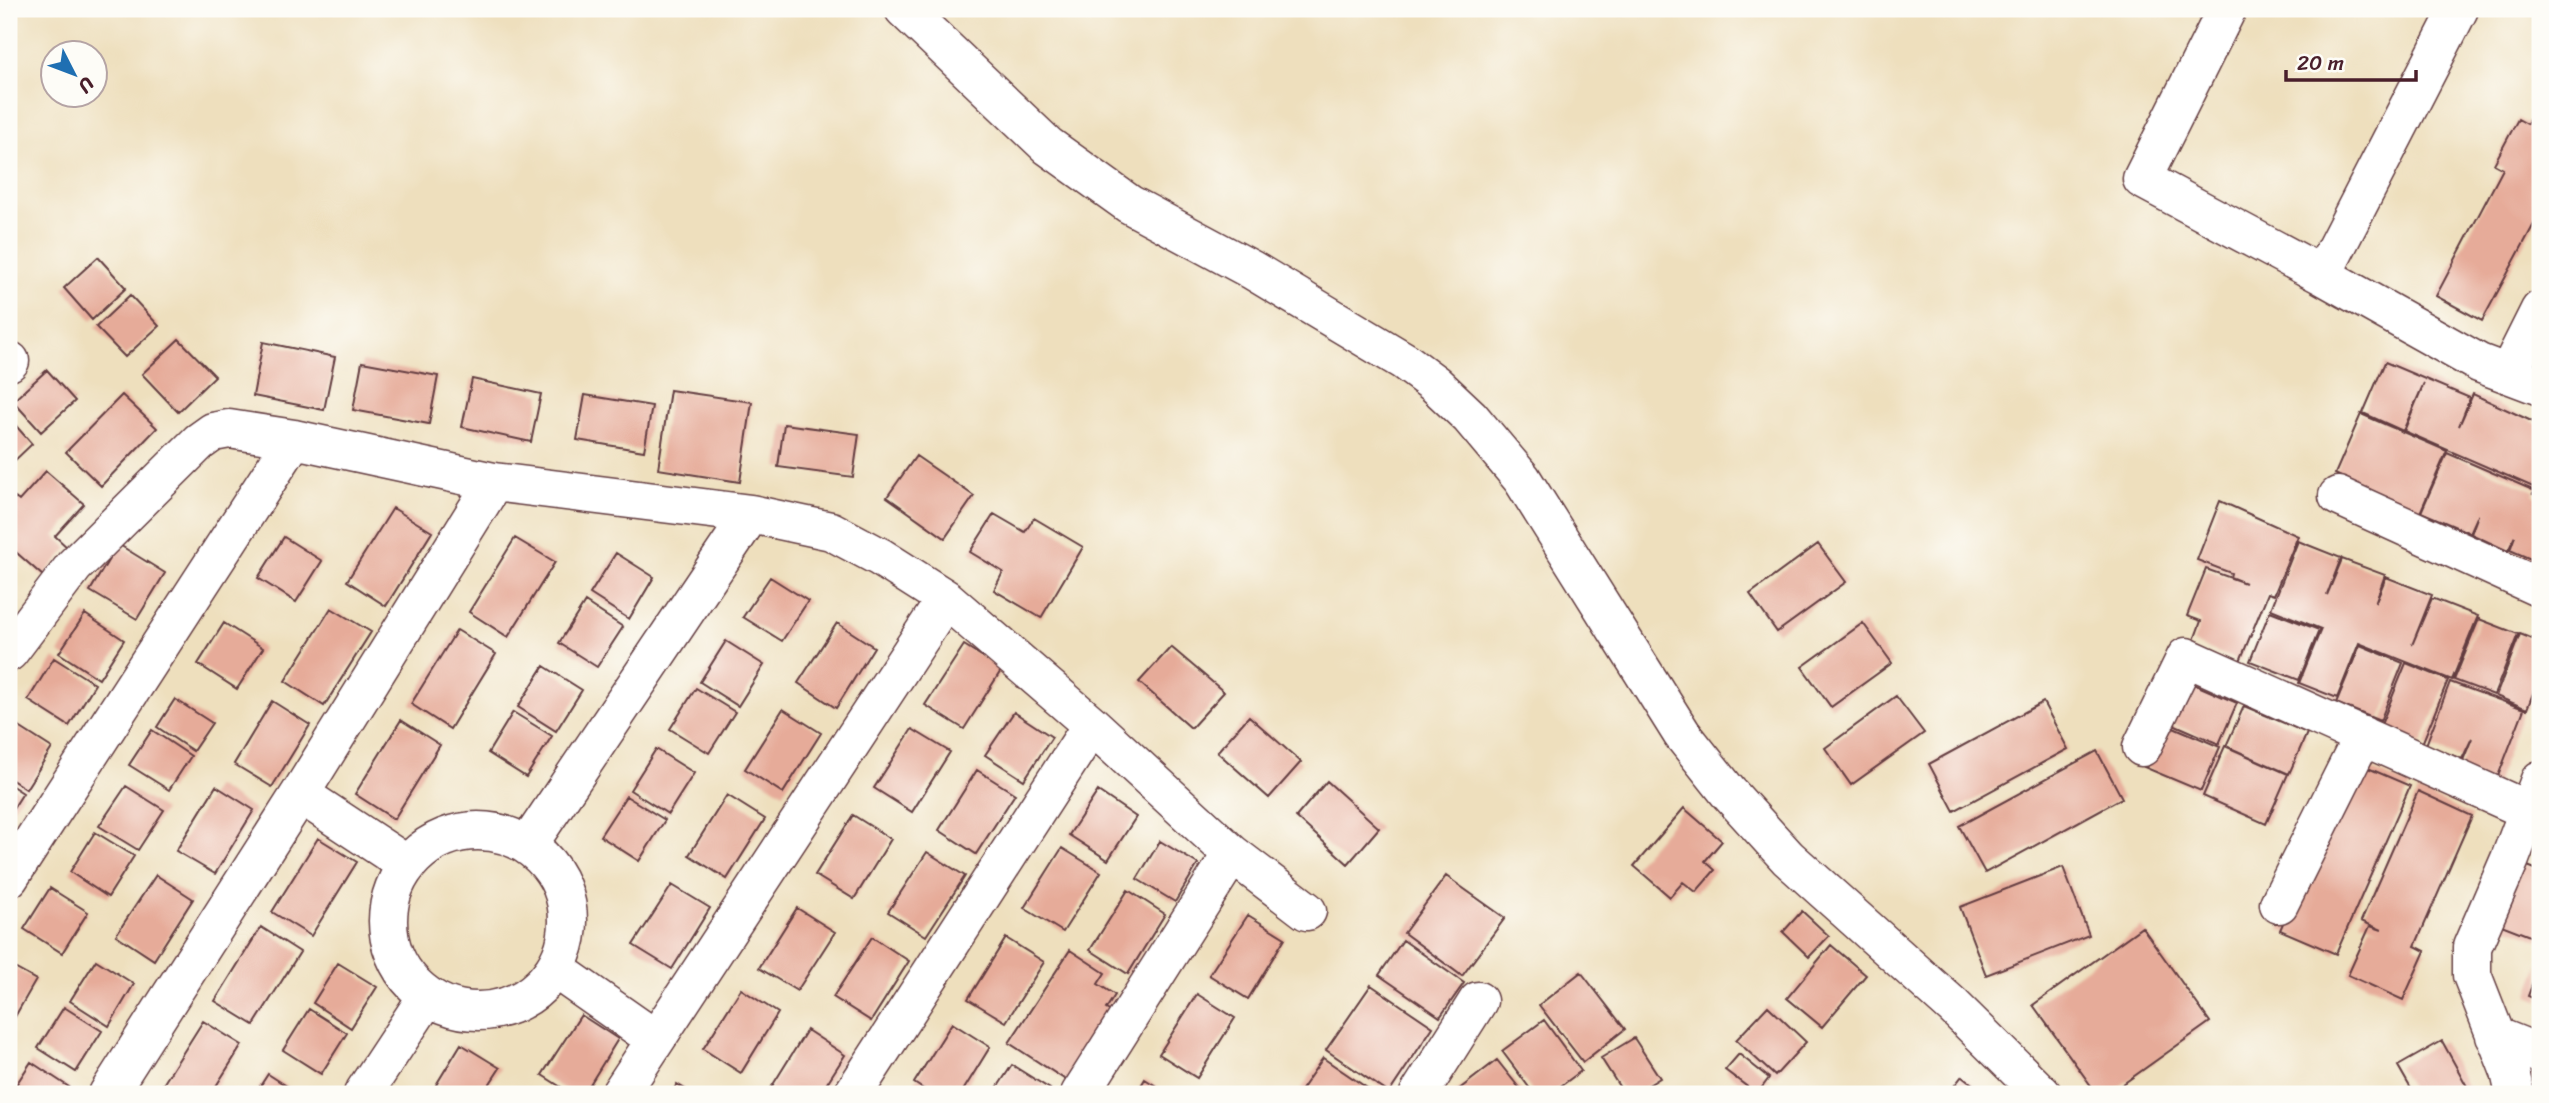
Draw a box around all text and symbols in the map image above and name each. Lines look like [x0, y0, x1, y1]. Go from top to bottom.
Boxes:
north arrow [38, 38, 108, 108]
scale bar [2286, 38, 2416, 82]
text: 20 m [2297, 44, 2344, 82]
text: U [69, 69, 103, 102]

